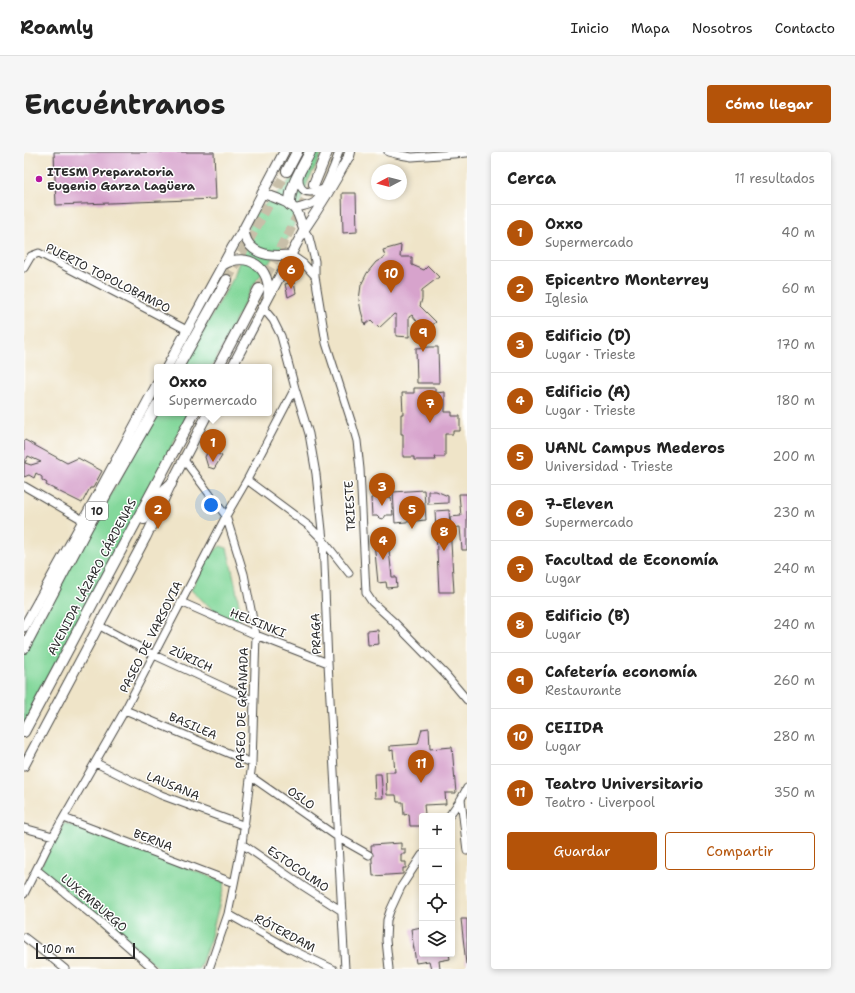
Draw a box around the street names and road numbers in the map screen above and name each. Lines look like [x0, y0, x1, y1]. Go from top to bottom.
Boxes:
street label: PUERTO TOPOLOBAMPO [43, 240, 173, 316]
street label: TRIESTE [341, 480, 359, 532]
street label: AVENIDA LÁZARO CÁRDENAS [44, 496, 140, 658]
road number: 10 [86, 502, 108, 520]
street label: PASEO DE VARSOVIA [116, 578, 186, 696]
street label: HELSINKI [228, 605, 289, 642]
street label: PRAGA [307, 613, 325, 655]
street label: ZÚRICH [167, 642, 215, 676]
street label: PASEO DE GRANADA [232, 647, 252, 769]
street label: BASILEA [167, 709, 220, 743]
street label: LAUSANA [144, 768, 202, 804]
street label: OSLO [284, 783, 318, 813]
street label: BERNA [131, 825, 175, 855]
street label: ESTOCOLMO [264, 842, 332, 896]
street label: LUXEMBURGO [57, 871, 131, 935]
street label: RÓTERDAM [252, 910, 319, 956]

